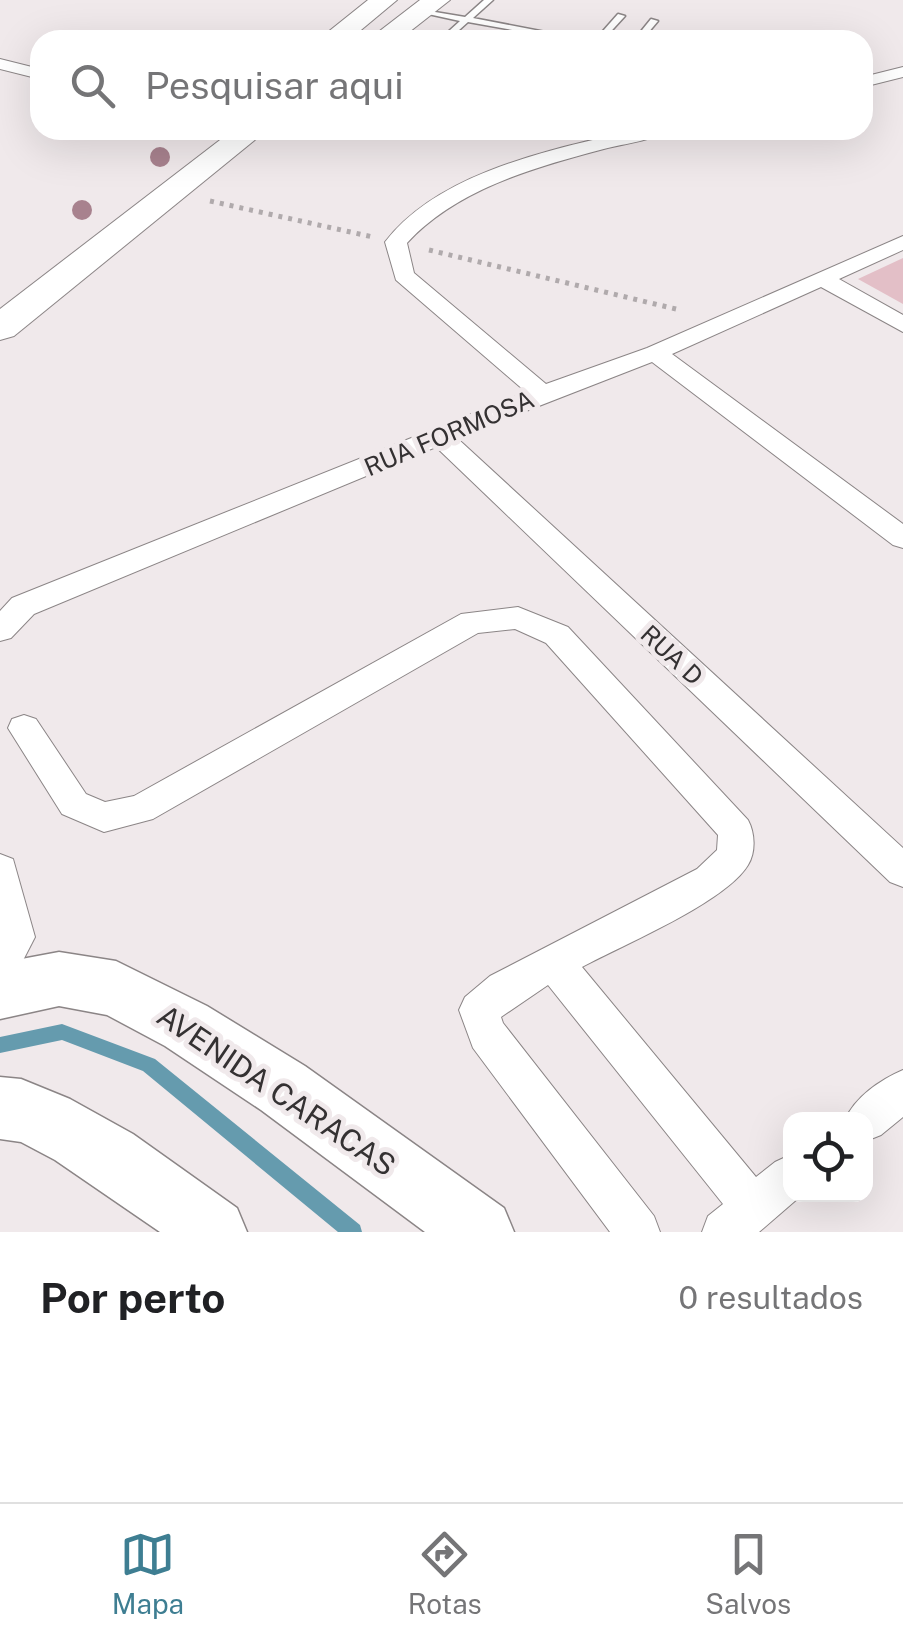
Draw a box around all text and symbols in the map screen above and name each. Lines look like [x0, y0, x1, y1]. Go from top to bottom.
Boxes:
search box [30, 30, 873, 140]
icon: search [65, 58, 120, 113]
text: Pesquisar aqui [145, 63, 404, 108]
street label: RUA FORMOSA [360, 384, 538, 482]
street label: RUA D [635, 619, 709, 691]
street label: AVENIDA CARACAS [150, 997, 403, 1183]
map controls [783, 1112, 873, 1202]
button: locate [783, 1112, 873, 1202]
text: Por perto [40, 1273, 225, 1322]
text: 0 resultados [679, 1279, 863, 1316]
tab: Mapa [112, 1527, 184, 1620]
tab: Rotas [408, 1527, 482, 1620]
tab: Salvos [705, 1527, 791, 1620]

